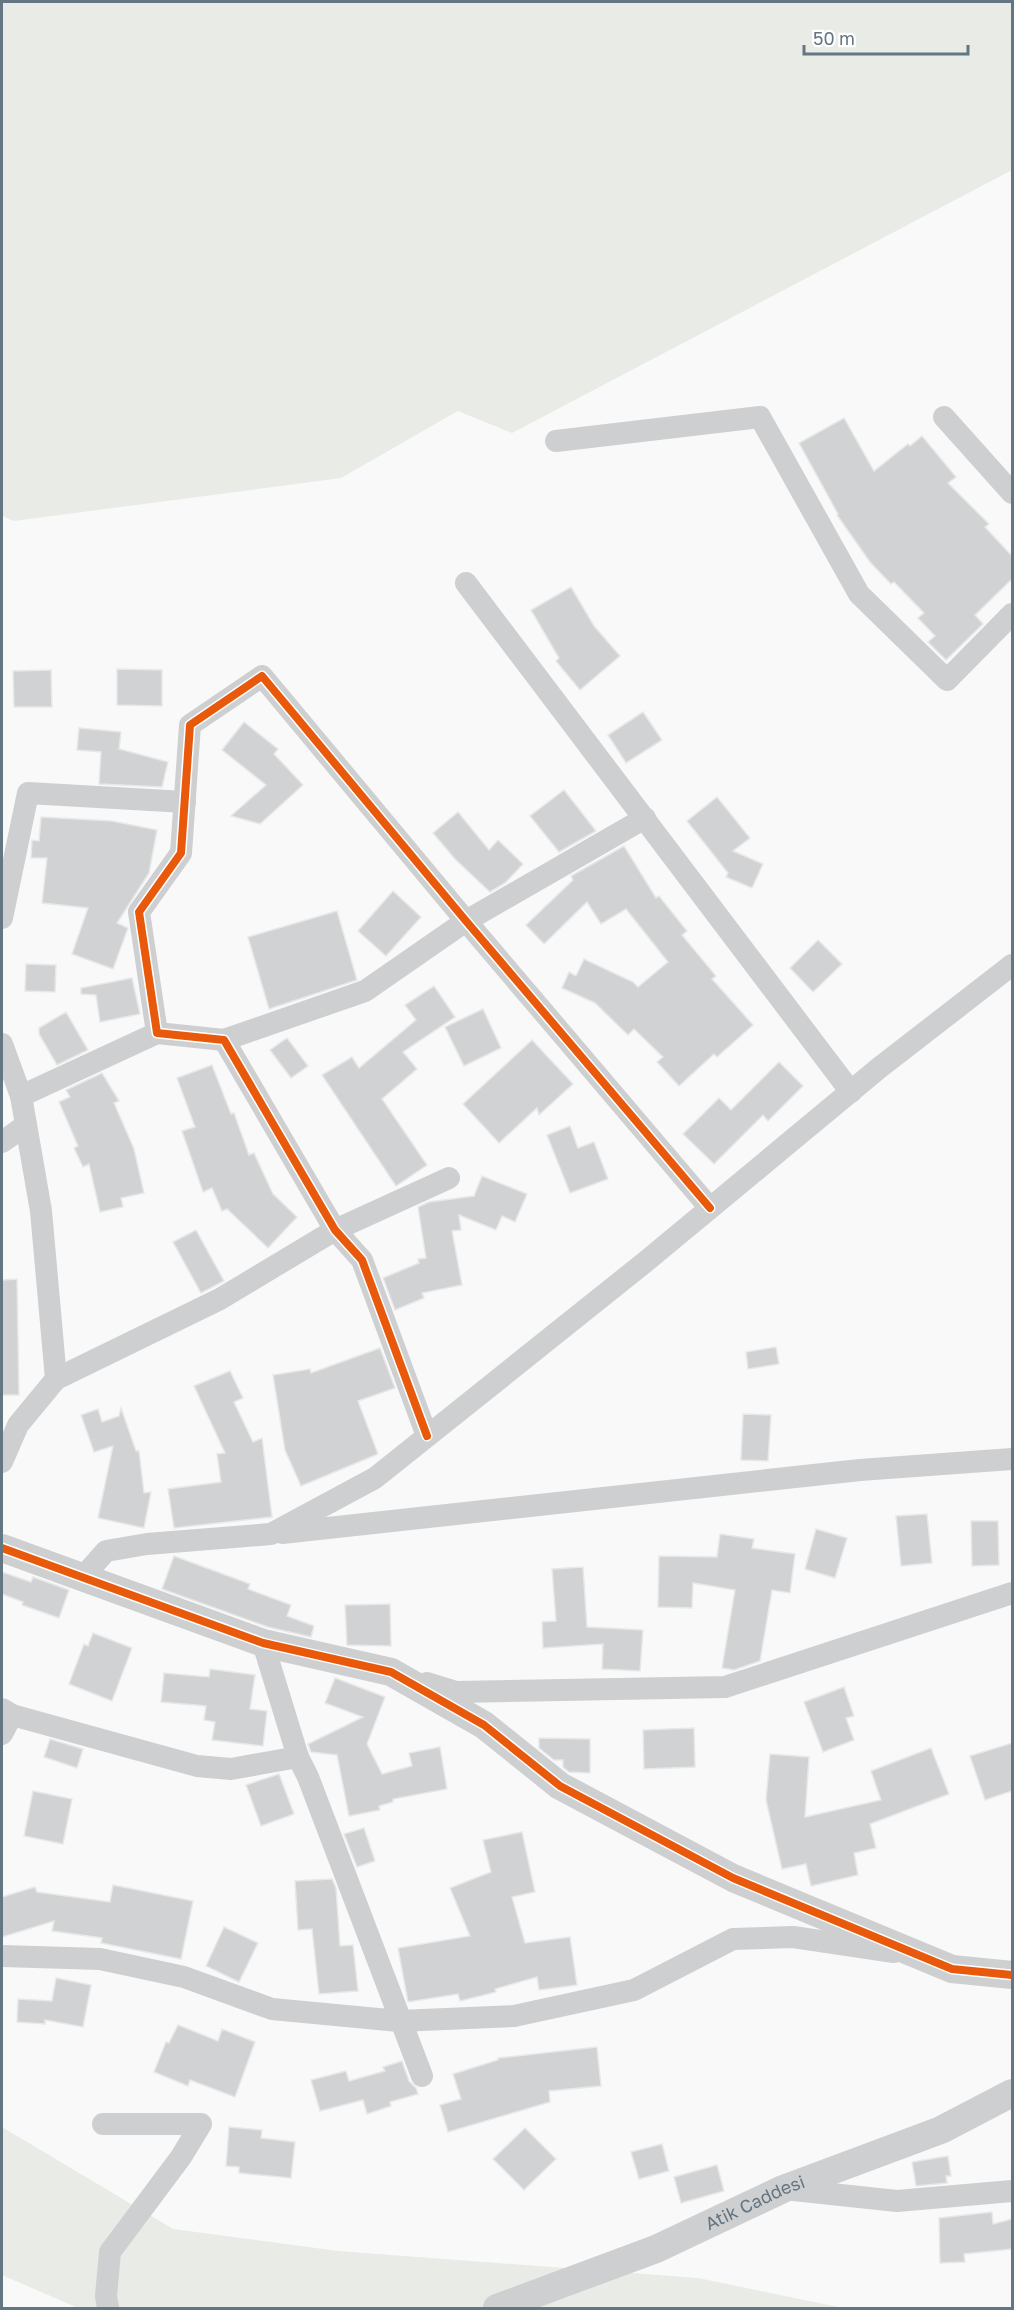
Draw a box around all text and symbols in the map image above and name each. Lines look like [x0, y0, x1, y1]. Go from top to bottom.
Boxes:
scale bar [804, 18, 968, 56]
text: 50 m [813, 27, 855, 49]
street label: Atik Caddesi [701, 2170, 808, 2234]

